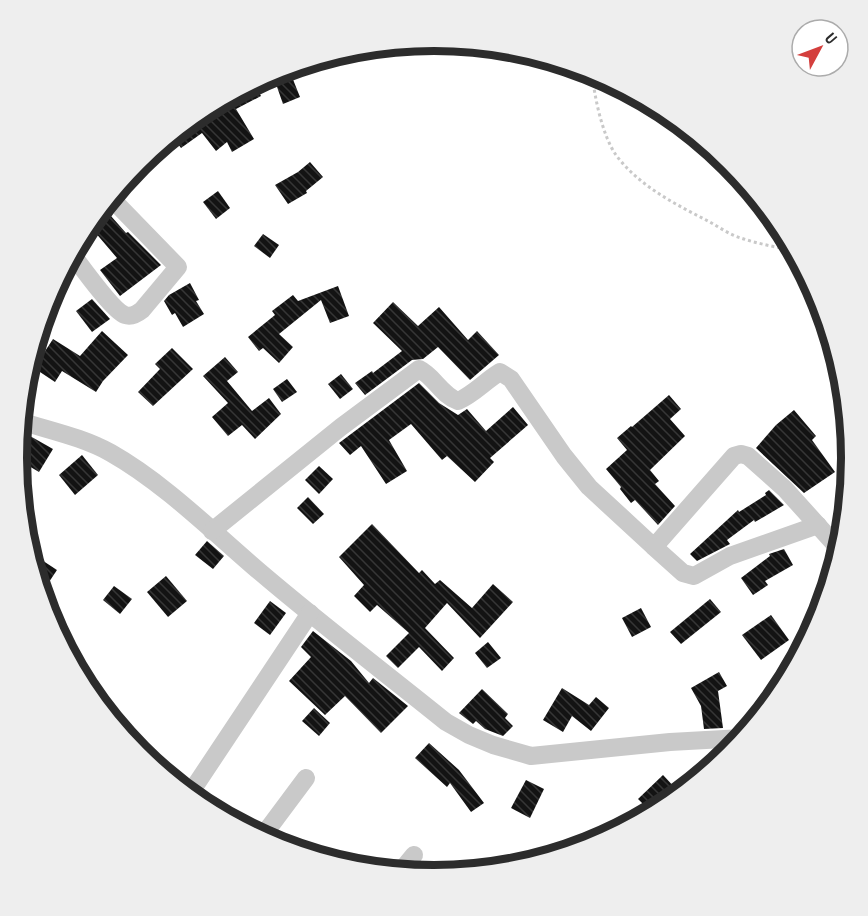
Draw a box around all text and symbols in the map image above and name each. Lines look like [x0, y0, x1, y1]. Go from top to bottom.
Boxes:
north arrow [790, 18, 850, 78]
text: U [821, 28, 842, 48]

